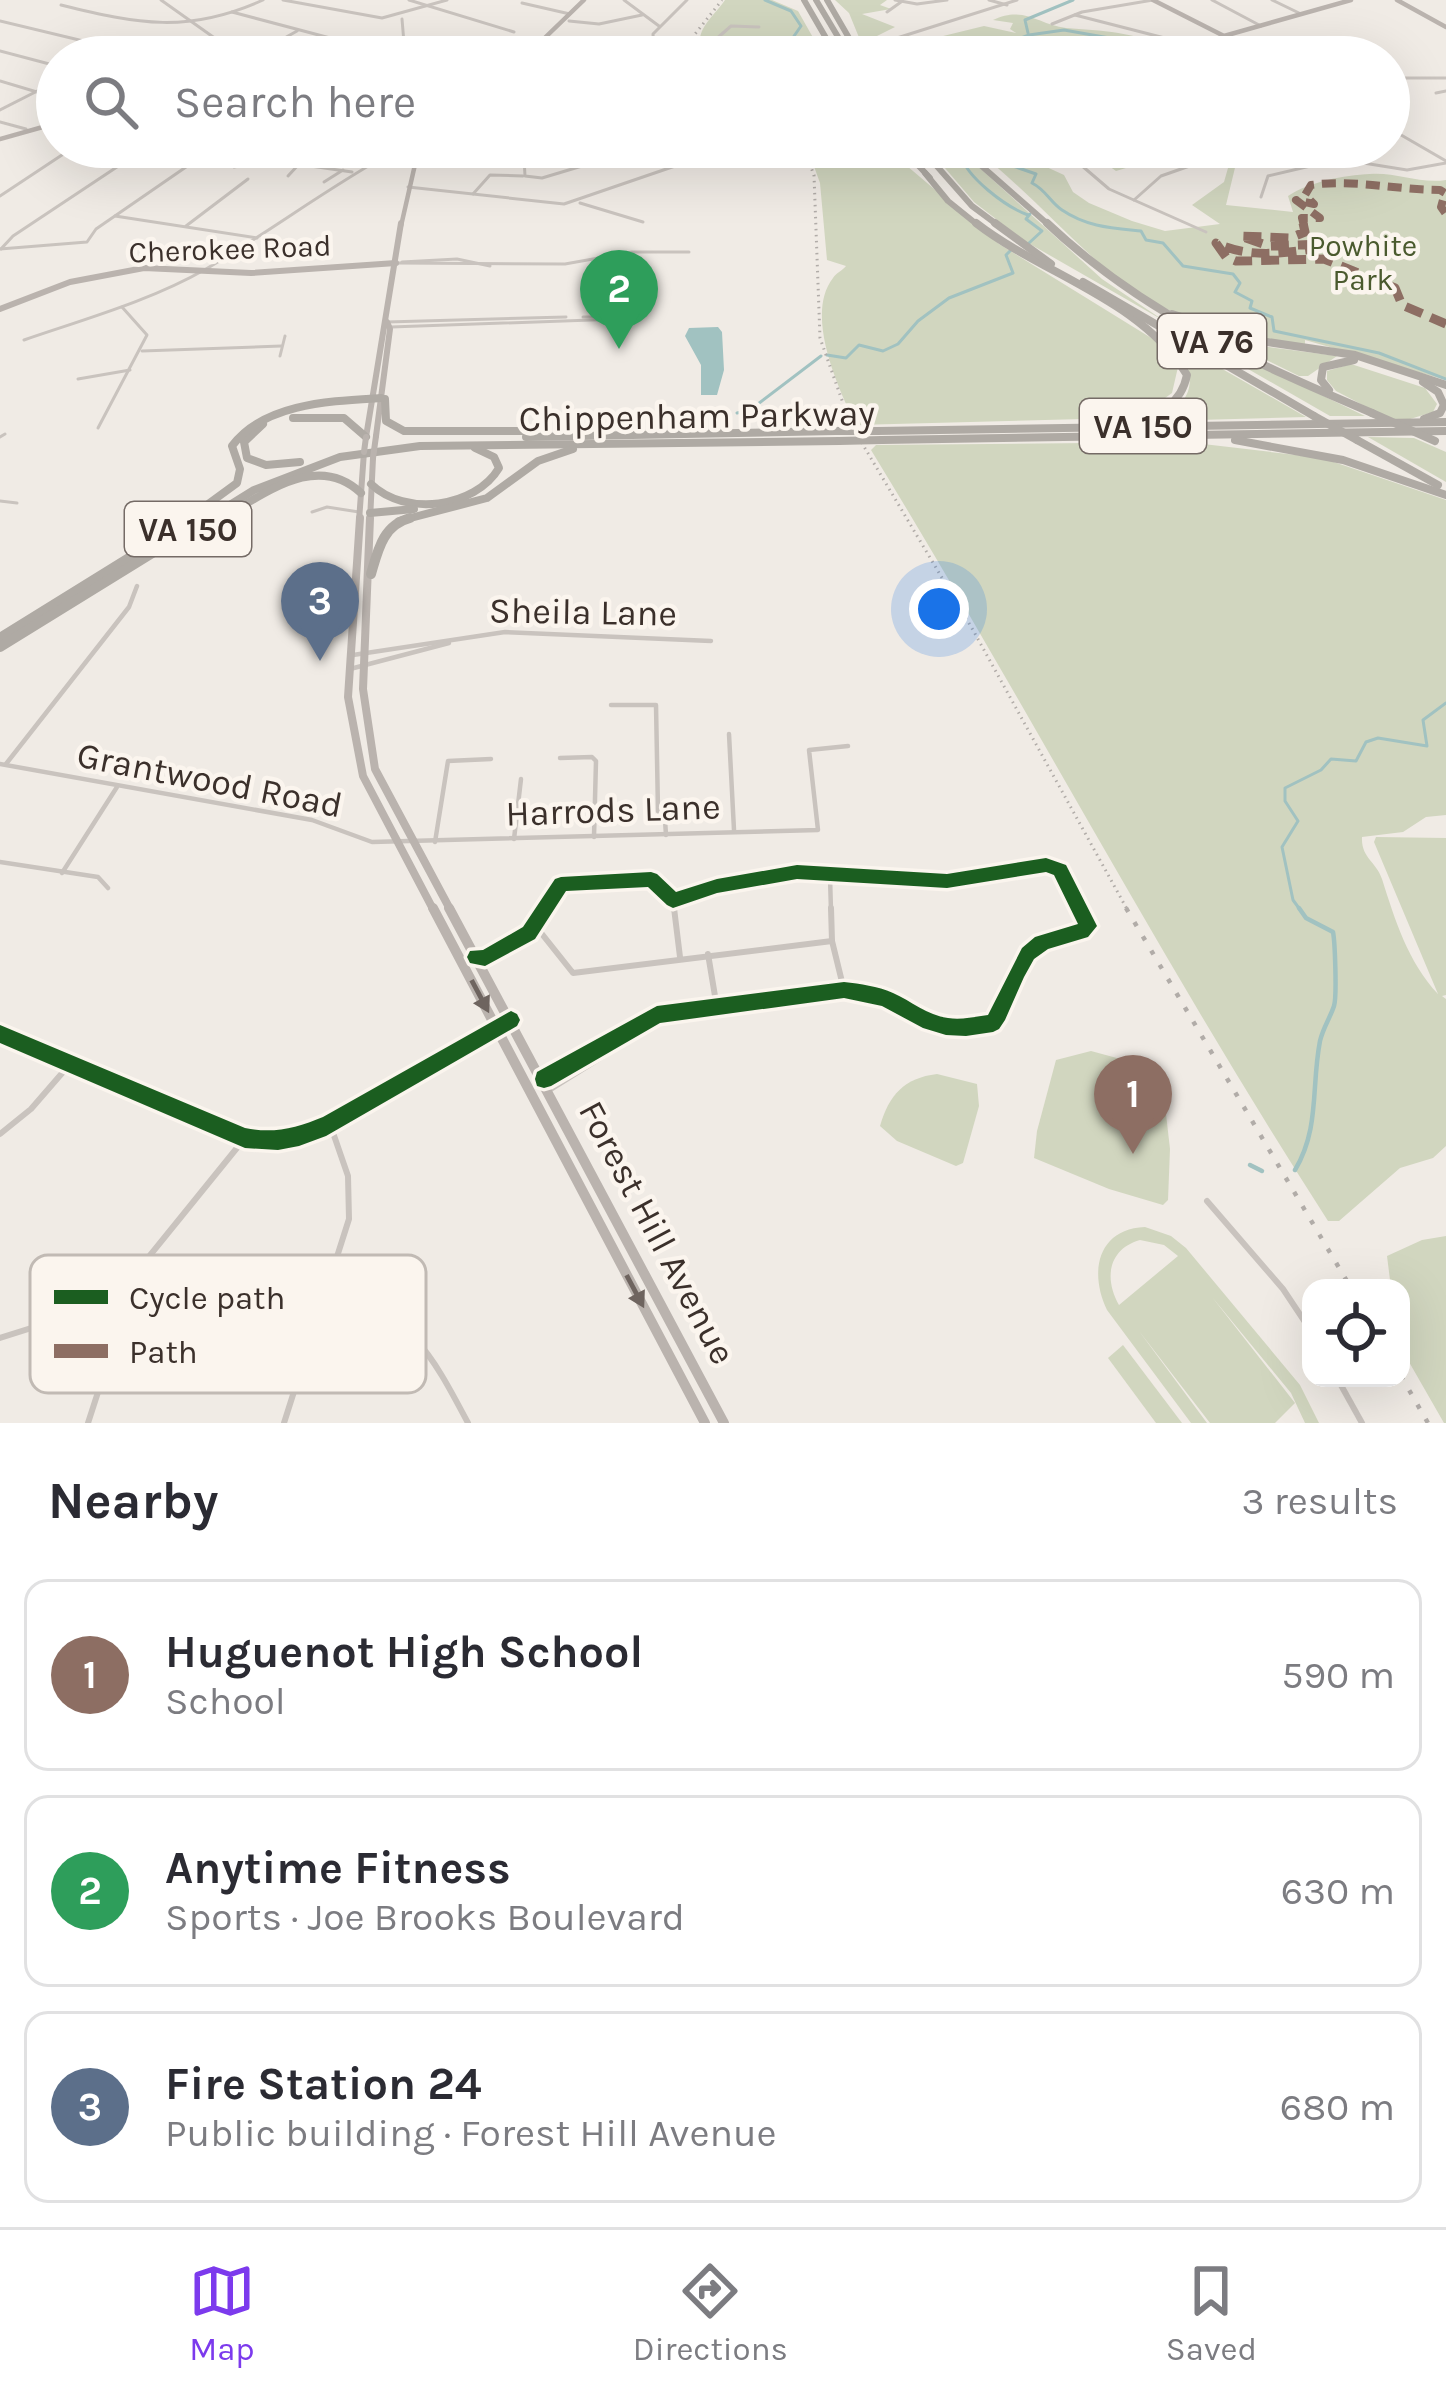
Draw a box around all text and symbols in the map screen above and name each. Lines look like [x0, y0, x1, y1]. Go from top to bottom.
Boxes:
search box [36, 36, 1410, 168]
icon: search [78, 69, 144, 135]
text: Search here [174, 76, 416, 128]
street label: Cherokee Road [128, 227, 332, 271]
park label: Powhite Park [1309, 228, 1417, 298]
pin: 2 [580, 250, 658, 349]
road number: VA 76 [1158, 314, 1266, 368]
street label: Chippenham Parkway [519, 392, 876, 440]
road number: VA 150 [1080, 399, 1206, 453]
road number: VA 150 [125, 502, 251, 556]
pin: 3 [281, 562, 359, 661]
your location [909, 579, 969, 639]
street label: Sheila Lane [489, 589, 677, 635]
street label: Grantwood Road [74, 734, 346, 826]
street label: Harrods Lane [505, 785, 721, 835]
one-way arrow [469, 979, 489, 1014]
pin: 1 [1094, 1055, 1172, 1154]
street label: Forest Hill Avenue [570, 1094, 744, 1371]
legend [30, 1255, 426, 1393]
one-way arrow [624, 1273, 645, 1308]
text: Cycle path [129, 1279, 285, 1317]
map controls [1302, 1279, 1410, 1387]
button: locate [1302, 1279, 1410, 1387]
text: Path [129, 1333, 198, 1371]
text: Nearby [48, 1471, 218, 1531]
text: 3 results [1241, 1478, 1398, 1524]
text: Huguenot High School [165, 1626, 643, 1678]
text: 1 [83, 1652, 97, 1698]
text: 590 m [1281, 1652, 1395, 1698]
text: School [165, 1678, 286, 1724]
text: Anytime Fitness [165, 1842, 511, 1894]
text: 2 [78, 1868, 102, 1914]
text: 630 m [1281, 1868, 1395, 1914]
text: Sports · Joe Brooks Boulevard [165, 1894, 685, 1940]
text: Fire Station 24 [165, 2058, 481, 2110]
text: 3 [78, 2084, 102, 2130]
text: 680 m [1280, 2084, 1395, 2130]
text: Public building · Forest Hill Avenue [165, 2110, 777, 2156]
tab: Map [189, 2258, 255, 2368]
tab: Directions [633, 2258, 788, 2368]
tab: Saved [1166, 2258, 1257, 2368]

